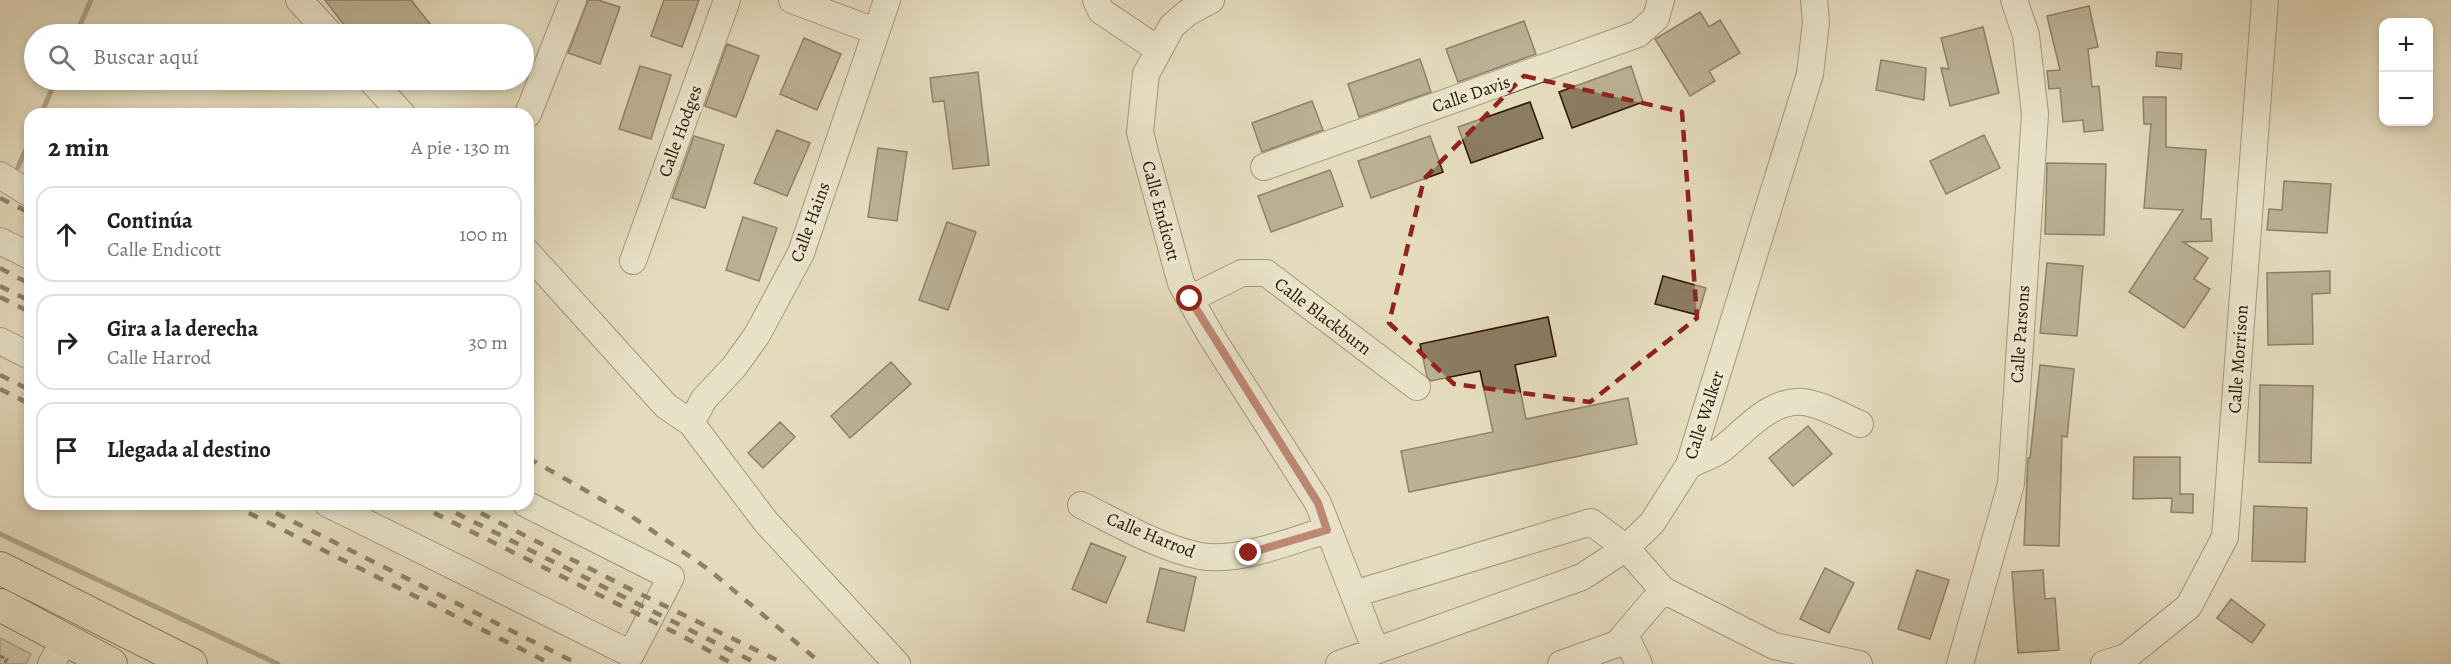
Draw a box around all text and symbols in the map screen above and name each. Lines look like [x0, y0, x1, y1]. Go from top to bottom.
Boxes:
map controls [2379, 18, 2433, 126]
button: + [2379, 18, 2433, 72]
search box [24, 24, 534, 90]
icon: search [45, 41, 78, 74]
text: Buscar aquí [93, 42, 199, 72]
street label: Calle Davis [1429, 69, 1513, 119]
button: − [2379, 72, 2433, 126]
street label: Calle Hodges [652, 82, 708, 180]
text: 2 min [48, 130, 109, 165]
text: A pie · 130 m [411, 134, 510, 161]
street label: Calle Endicott [1136, 158, 1186, 264]
street label: Calle Hains [784, 179, 836, 265]
text: Continúa [107, 206, 193, 236]
icon: ahead [50, 218, 83, 251]
text: 100 m [459, 221, 508, 248]
text: Calle Endicott [107, 236, 221, 263]
street label: Calle Blackburn [1270, 272, 1377, 361]
street label: Calle Parsons [2005, 284, 2035, 384]
route start [1176, 285, 1202, 311]
street label: Calle Morrison [2222, 304, 2254, 414]
text: Gira a la derecha [107, 314, 258, 344]
icon: right [50, 326, 83, 359]
text: 30 m [468, 329, 508, 356]
text: Calle Harrod [107, 344, 211, 371]
street label: Calle Walker [1678, 368, 1730, 462]
icon: arrive [50, 434, 83, 467]
text: Llegada al destino [107, 435, 271, 465]
street label: Calle Harrod [1103, 506, 1199, 564]
route end [1235, 539, 1261, 565]

